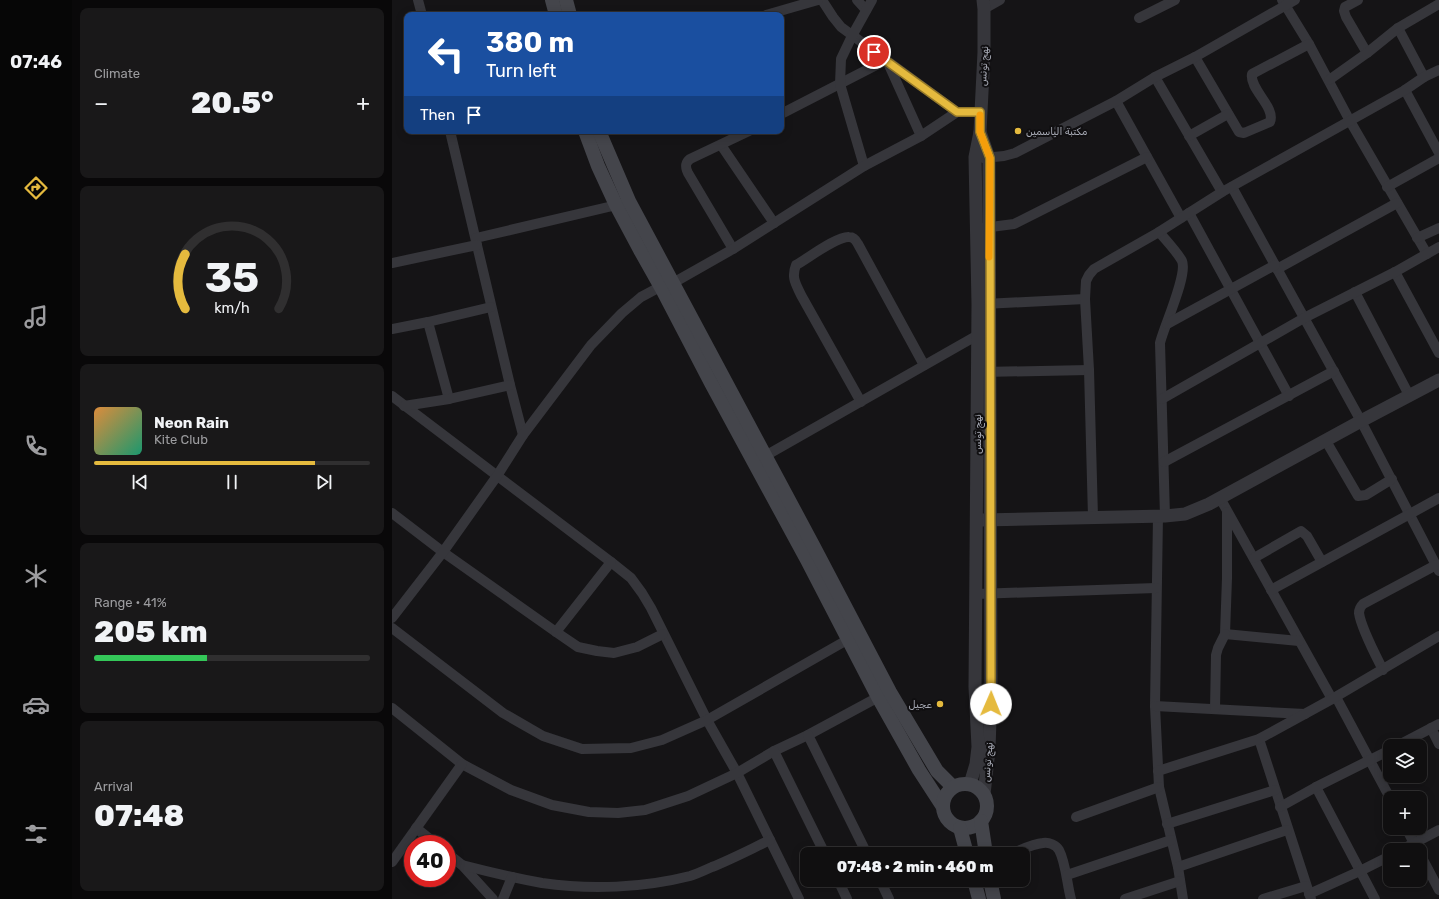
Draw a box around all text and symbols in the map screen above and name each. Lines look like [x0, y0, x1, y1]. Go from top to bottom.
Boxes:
text: 380 m [486, 26, 574, 59]
icon: left [420, 28, 472, 80]
pin [857, 35, 891, 69]
icon: arrive [863, 41, 885, 63]
street label: نهج تونس [977, 46, 992, 86]
text: 07:46 [10, 51, 62, 73]
text: Turn left [486, 60, 556, 82]
text: Climate [94, 66, 140, 81]
text: 20.5° [191, 85, 274, 121]
text: − [94, 90, 108, 117]
text: + [356, 90, 370, 117]
icon: arrive [463, 104, 485, 126]
text: Then [420, 106, 455, 124]
marker: مكتبة الياسمين [1013, 126, 1023, 136]
place label: مكتبة الياسمين [1026, 126, 1088, 138]
icon: directions [22, 174, 50, 202]
text: 35 [205, 253, 259, 302]
text: km/h [214, 300, 250, 317]
icon: music [22, 303, 50, 331]
text: Neon Rain [154, 414, 229, 432]
street label: نهج تونس [972, 414, 985, 454]
icon: phone [22, 432, 50, 460]
text: Kite Club [154, 432, 208, 447]
icon: previous [129, 471, 151, 493]
icon: pause [221, 471, 243, 493]
icon: next [313, 471, 335, 493]
icon: climate [22, 562, 50, 590]
text: Range · 41% [94, 595, 167, 610]
text: 205 km [94, 614, 208, 650]
position arrow [970, 683, 1012, 725]
icon: car [22, 691, 50, 719]
place label: عجيل [909, 699, 933, 711]
marker: عجيل [935, 699, 945, 709]
map controls [1383, 739, 1427, 887]
button: layers [1383, 739, 1427, 783]
street label: نهج تونس [980, 742, 997, 783]
text: Arrival [94, 779, 133, 794]
button: + [1383, 791, 1427, 835]
text: 07:48 [94, 798, 184, 834]
icon: filters [22, 820, 50, 848]
speed limit sign: 40 [404, 835, 456, 887]
button: − [1383, 843, 1427, 887]
text: 07:48 · 2 min · 460 m [837, 858, 993, 876]

